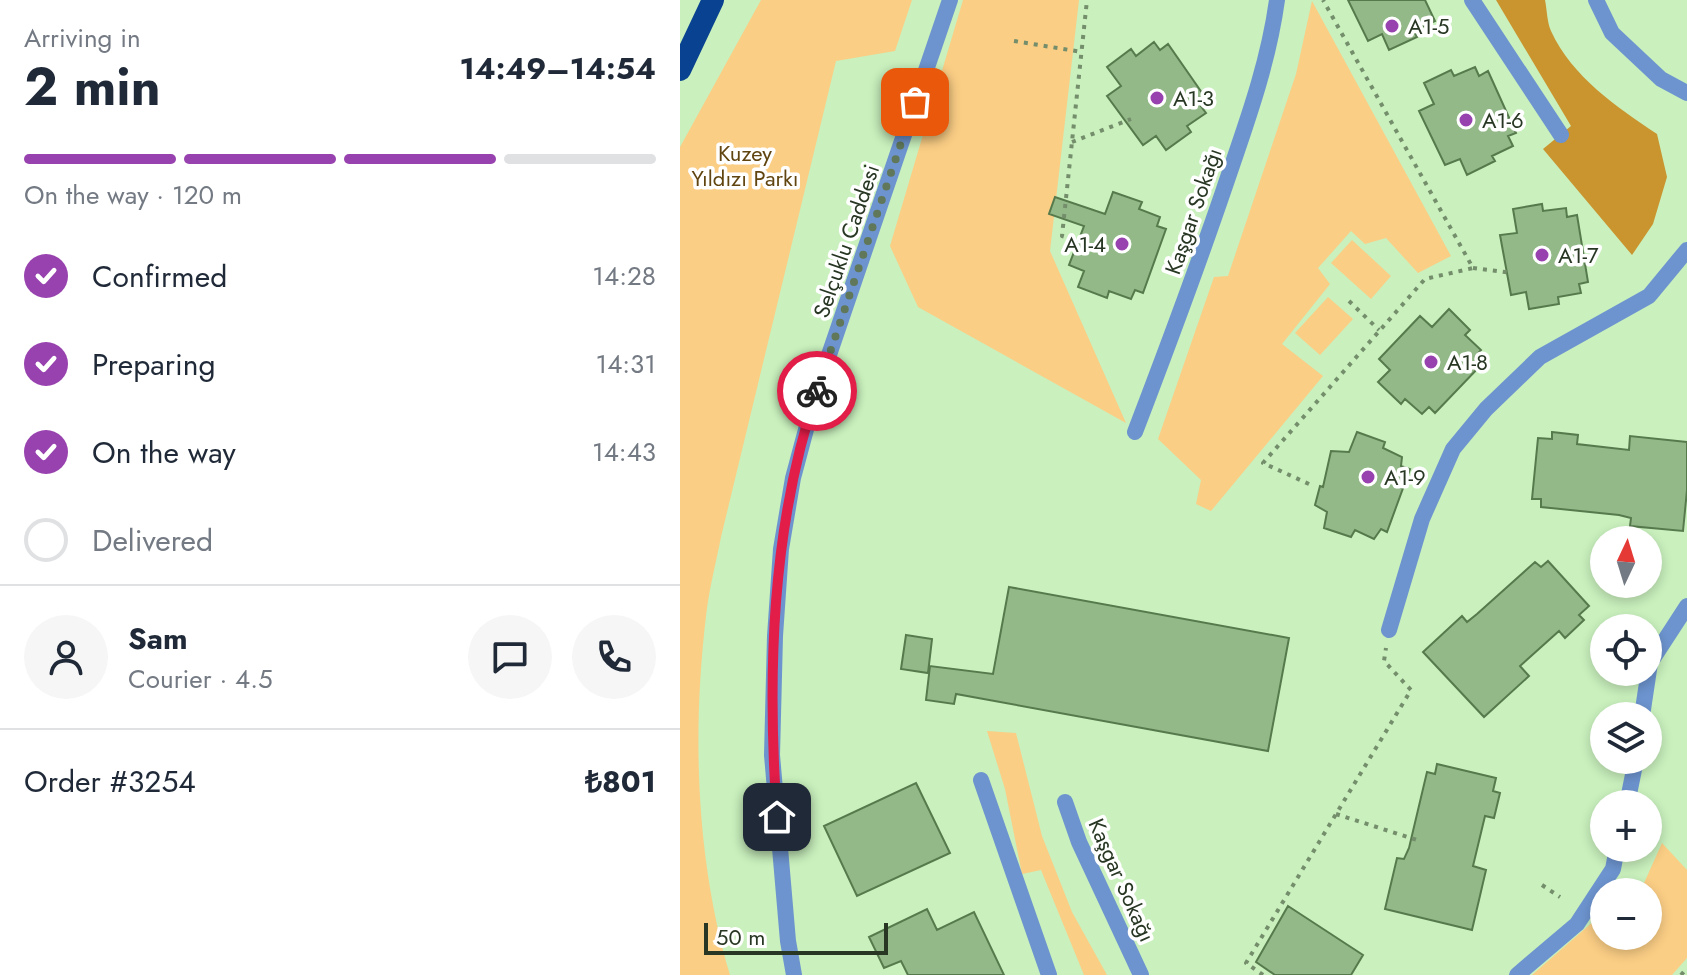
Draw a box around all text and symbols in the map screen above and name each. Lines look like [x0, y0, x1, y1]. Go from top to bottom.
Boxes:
place label: A1-5 [1408, 10, 1449, 42]
marker: A1-5 [1383, 17, 1401, 35]
text: Arriving in [24, 19, 141, 57]
text: 14:49–14:54 [459, 47, 656, 90]
text: 2 min [24, 49, 161, 125]
pin [881, 68, 949, 136]
icon: bag [893, 80, 937, 124]
place label: A1-3 [1173, 82, 1214, 114]
marker: A1-3 [1148, 89, 1166, 107]
place label: A1-6 [1482, 104, 1524, 136]
marker: A1-6 [1457, 111, 1475, 129]
park label: Kuzey Yıldızı Parkı [692, 137, 799, 194]
street label: Kaşgar Sokağı [1156, 144, 1230, 278]
street label: Selçuklu Caddesi [805, 160, 887, 322]
text: On the way · 120 m [24, 176, 242, 214]
place label: A1-4 [1064, 228, 1106, 260]
marker: A1-4 [1113, 235, 1131, 253]
place label: A1-7 [1558, 239, 1599, 271]
marker: A1-7 [1533, 246, 1551, 264]
icon: check [24, 254, 68, 298]
text: Confirmed [92, 255, 227, 298]
text: 14:28 [592, 257, 656, 295]
icon: check [24, 342, 68, 386]
text: Preparing [92, 343, 216, 386]
text: 14:31 [595, 345, 656, 383]
place label: A1-8 [1447, 346, 1488, 378]
courier [777, 351, 857, 431]
marker: A1-8 [1422, 353, 1440, 371]
icon: bike [795, 369, 839, 413]
icon: check [24, 430, 68, 474]
text: On the way [92, 431, 236, 474]
text: 14:43 [592, 433, 656, 471]
place label: A1-9 [1384, 461, 1426, 493]
marker: A1-9 [1359, 468, 1377, 486]
text: Delivered [92, 519, 213, 562]
north arrow [1590, 526, 1662, 598]
map controls [1590, 526, 1662, 950]
button: locate [1590, 614, 1662, 686]
button: person [24, 615, 108, 699]
button: chat [468, 615, 552, 699]
button: phone [572, 615, 656, 699]
text: Sam [128, 617, 188, 660]
text: Courier · 4.5 [128, 660, 273, 698]
button: layers [1590, 702, 1662, 774]
text: Order #3254 [24, 760, 196, 803]
text: ₺801 [585, 760, 656, 803]
pin [743, 783, 811, 851]
button: + [1590, 790, 1662, 862]
icon: home [755, 795, 799, 839]
street label: Kaşgar Sokağı [1081, 813, 1163, 947]
button: − [1590, 878, 1662, 950]
scale bar [704, 919, 888, 955]
text: 50 m [716, 921, 765, 953]

